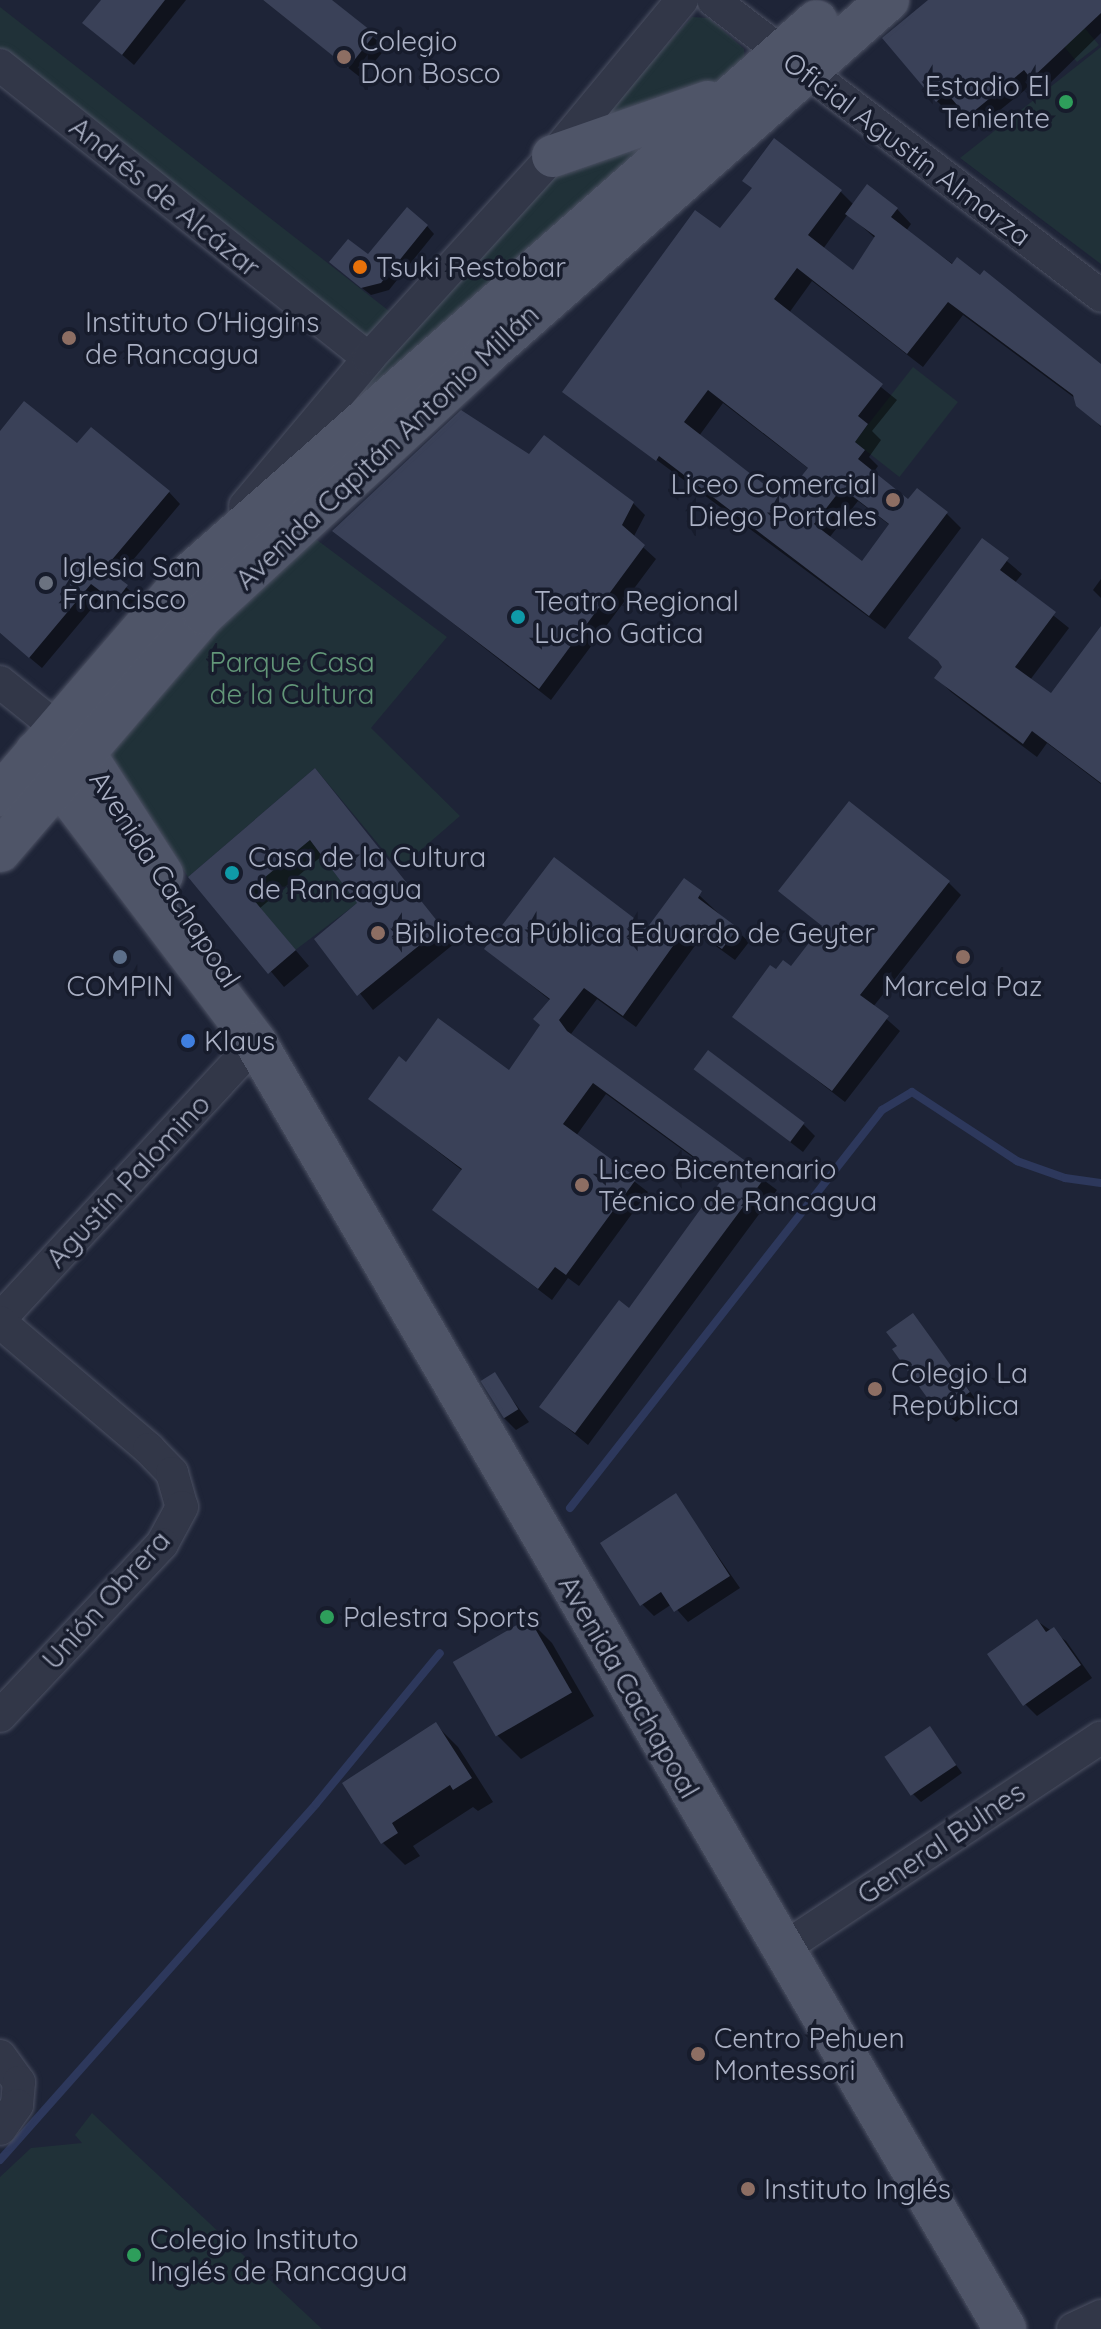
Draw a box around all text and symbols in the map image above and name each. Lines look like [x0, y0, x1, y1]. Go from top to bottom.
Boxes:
place label: Colegio Don Bosco [360, 24, 501, 90]
street label: Oficial Agustín Almarza [777, 45, 1037, 253]
marker: Colegio Don Bosco [335, 48, 353, 66]
place label: Estadio El Teniente [925, 69, 1050, 135]
marker: Estadio El Teniente [1057, 93, 1075, 111]
street label: Andrés de Alcázar [63, 110, 267, 284]
place label: Tsuki Restobar [376, 250, 566, 284]
marker: Tsuki Restobar [351, 258, 369, 276]
street label: Avenida Capitán Antonio Millán [228, 297, 546, 597]
place label: Instituto O'Higgins de Rancagua [85, 305, 319, 371]
marker: Instituto O'Higgins de Rancagua [60, 329, 78, 347]
place label: Liceo Comercial Diego Portales [671, 467, 877, 533]
marker: Liceo Comercial Diego Portales [884, 491, 902, 509]
place label: Iglesia San Francisco [62, 550, 201, 616]
marker: Iglesia San Francisco [37, 574, 55, 592]
place label: Teatro Regional Lucho Gatica [534, 584, 739, 650]
marker: Teatro Regional Lucho Gatica [509, 608, 527, 626]
park label: Parque Casa de la Cultura [209, 645, 375, 711]
street label: Avenida Cachapoal [82, 764, 248, 994]
place label: Casa de la Cultura de Rancagua [248, 840, 486, 906]
marker: Casa de la Cultura de Rancagua [223, 864, 241, 882]
place label: Biblioteca Pública Eduardo de Geyter [394, 916, 875, 950]
marker: Biblioteca Pública Eduardo de Geyter [369, 924, 387, 942]
marker: COMPIN [111, 948, 129, 966]
marker: Marcela Paz [954, 948, 972, 966]
place label: COMPIN [67, 969, 173, 1003]
place label: Marcela Paz [884, 969, 1042, 1003]
place label: Klaus [204, 1024, 275, 1058]
marker: Klaus [179, 1032, 197, 1050]
street label: Agustín Palomino [39, 1087, 217, 1275]
place label: Liceo Bicentenario Técnico de Rancagua [598, 1152, 877, 1218]
marker: Liceo Bicentenario Técnico de Rancagua [573, 1176, 591, 1194]
place label: Colegio La República [891, 1356, 1028, 1422]
marker: Colegio La República [866, 1380, 884, 1398]
street label: Unión Obrera [35, 1524, 177, 1676]
street label: Avenida Cachapoal [552, 1570, 706, 1804]
place label: Palestra Sports [343, 1600, 540, 1634]
marker: Palestra Sports [318, 1608, 336, 1626]
street label: General Bulnes [851, 1775, 1031, 1911]
place label: Centro Pehuen Montessori [714, 2021, 905, 2087]
marker: Centro Pehuen Montessori [689, 2045, 707, 2063]
place label: Instituto Inglés [764, 2172, 951, 2206]
marker: Instituto Inglés [739, 2180, 757, 2198]
place label: Colegio Instituto Inglés de Rancagua [150, 2222, 407, 2288]
marker: Colegio Instituto Inglés de Rancagua [125, 2246, 143, 2264]

